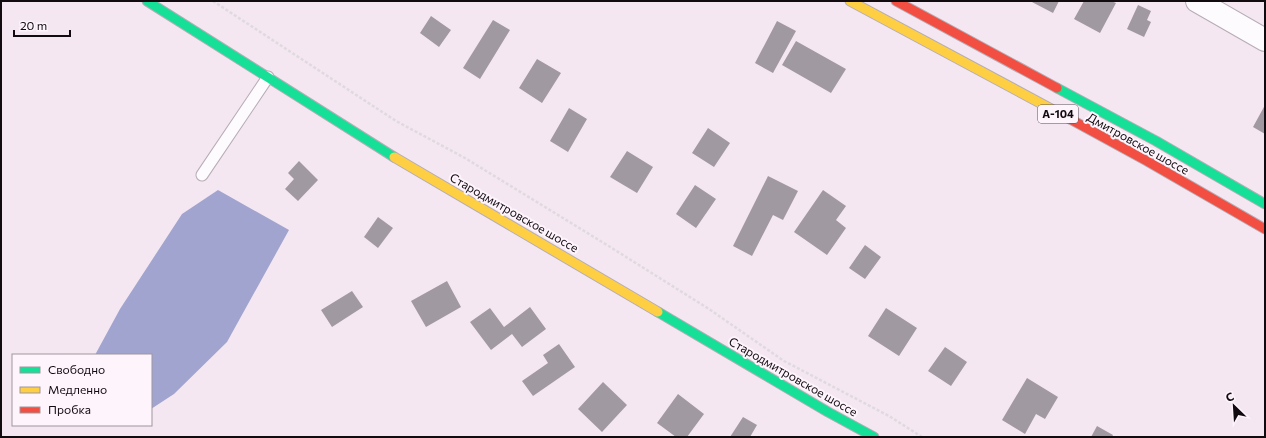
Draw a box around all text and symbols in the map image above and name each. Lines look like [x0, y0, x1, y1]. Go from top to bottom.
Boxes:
scale bar [14, 12, 70, 38]
text: 20 m [20, 18, 47, 32]
road number: А-104 [1038, 105, 1078, 123]
street label: Дмитровское шоссе [1085, 109, 1192, 177]
street label: Стародмитровское шоссе [448, 170, 581, 255]
street label: Стародмитровское шоссе [727, 334, 860, 419]
legend [12, 354, 152, 426]
text: Свободно [48, 362, 105, 376]
text: Медленно [48, 382, 107, 396]
north arrow [1214, 386, 1254, 426]
text: С [1223, 389, 1236, 404]
text: Пробка [48, 402, 91, 416]

